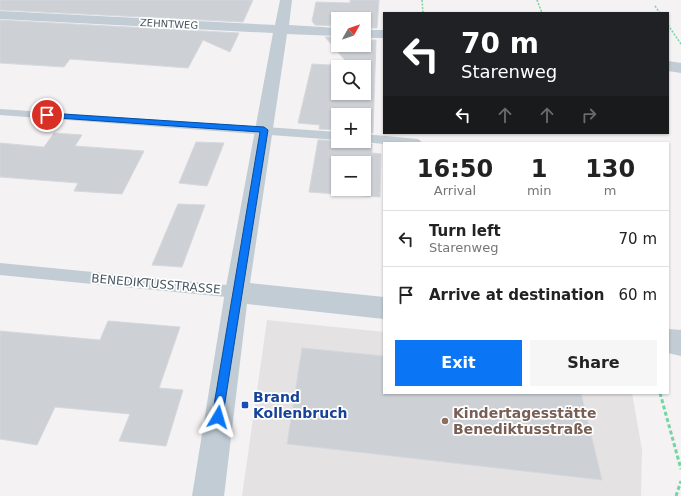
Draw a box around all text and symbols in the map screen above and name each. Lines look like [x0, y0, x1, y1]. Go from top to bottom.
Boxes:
north arrow [331, 12, 371, 52]
map controls [331, 12, 371, 196]
street label: ZEHNTWEG [140, 17, 198, 31]
text: 70 m [461, 27, 539, 60]
icon: left [395, 28, 447, 80]
button: search [331, 60, 371, 100]
text: Starenweg [461, 61, 557, 82]
pin [30, 98, 64, 132]
icon: arrive [36, 104, 58, 126]
icon: left [452, 104, 474, 126]
icon: ahead [494, 104, 516, 126]
icon: ahead [536, 104, 558, 126]
icon: right [578, 104, 600, 126]
button: + [331, 108, 371, 148]
text: 16:50 [417, 155, 493, 183]
text: 1 [531, 155, 547, 183]
text: 130 [585, 155, 635, 183]
button: − [331, 156, 371, 196]
text: Arrival [434, 183, 476, 198]
text: min [527, 183, 551, 198]
text: m [604, 183, 617, 198]
text: Turn left [429, 222, 501, 240]
icon: left [395, 228, 417, 250]
text: 70 m [619, 230, 657, 248]
text: Starenweg [429, 240, 499, 255]
street label: BENEDIKTUSSTRASSE [91, 271, 221, 297]
icon: arrive [395, 284, 417, 306]
text: Arrive at destination [429, 286, 604, 304]
text: 60 m [619, 286, 657, 304]
button: Exit [395, 340, 522, 386]
button: Share [530, 340, 657, 386]
place label: Brand Kollenbruch [253, 389, 347, 421]
position arrow [197, 396, 239, 438]
marker: Brand Kollenbruch [240, 400, 250, 410]
place label: Kindertagesstätte Benediktusstraße [453, 405, 596, 437]
marker: Kindertagesstätte Benediktusstraße [440, 416, 450, 426]

